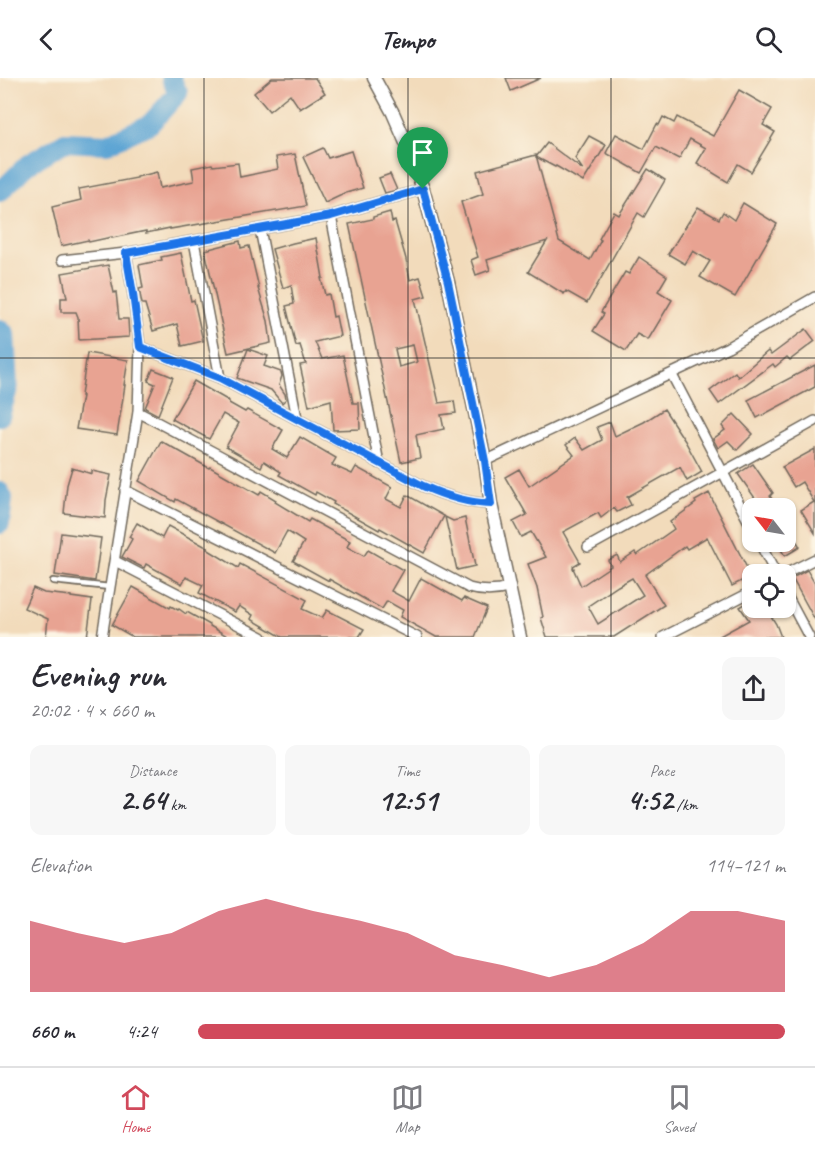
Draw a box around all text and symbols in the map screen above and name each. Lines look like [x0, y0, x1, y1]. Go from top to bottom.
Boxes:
text: Tempo [380, 22, 435, 56]
icon: back [30, 23, 63, 56]
icon: search [752, 23, 785, 56]
pin [397, 127, 448, 189]
icon: arrive [406, 136, 439, 169]
north arrow [742, 498, 796, 552]
map controls [742, 498, 796, 618]
button: locate [742, 564, 796, 618]
text: Evening run [30, 654, 165, 696]
button: share [722, 657, 785, 720]
text: 20:02 · 4 × 660 m [30, 698, 154, 723]
text: Distance [129, 761, 177, 781]
text: Time [395, 761, 420, 781]
text: Pace [650, 761, 674, 781]
text: 2.64 [120, 781, 167, 819]
text: 12:51 [378, 781, 437, 819]
text: 4:52 [627, 781, 673, 819]
text: km [167, 795, 186, 815]
text: /km [673, 795, 698, 815]
text: Elevation [30, 853, 92, 878]
text: 114–121 m [706, 853, 785, 878]
text: 660 m [30, 1019, 74, 1044]
text: 4:24 [126, 1019, 157, 1044]
tab: Home [119, 1081, 152, 1137]
tab: Map [391, 1081, 424, 1137]
tab: Saved [663, 1081, 696, 1137]

